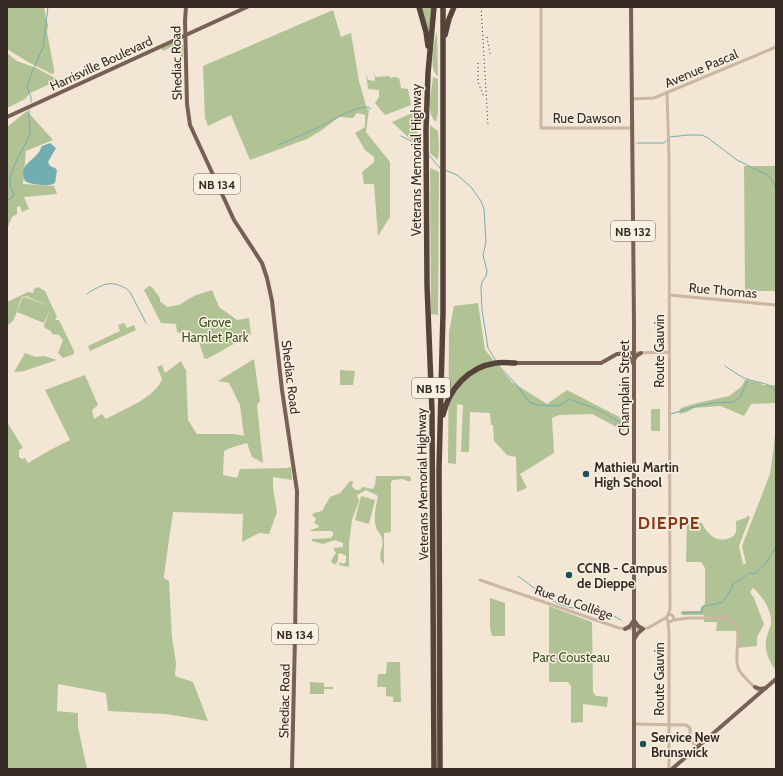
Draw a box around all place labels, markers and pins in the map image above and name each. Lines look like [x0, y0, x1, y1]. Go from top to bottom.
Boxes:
place label: Mathieu Martin High School [594, 459, 679, 490]
marker: Mathieu Martin High School [581, 469, 591, 479]
place label: CCNB - Campus de Dieppe [577, 560, 668, 591]
marker: CCNB - Campus de Dieppe [564, 570, 574, 580]
place label: Service New Brunswick [651, 729, 720, 760]
marker: Service New Brunswick [638, 739, 648, 749]

